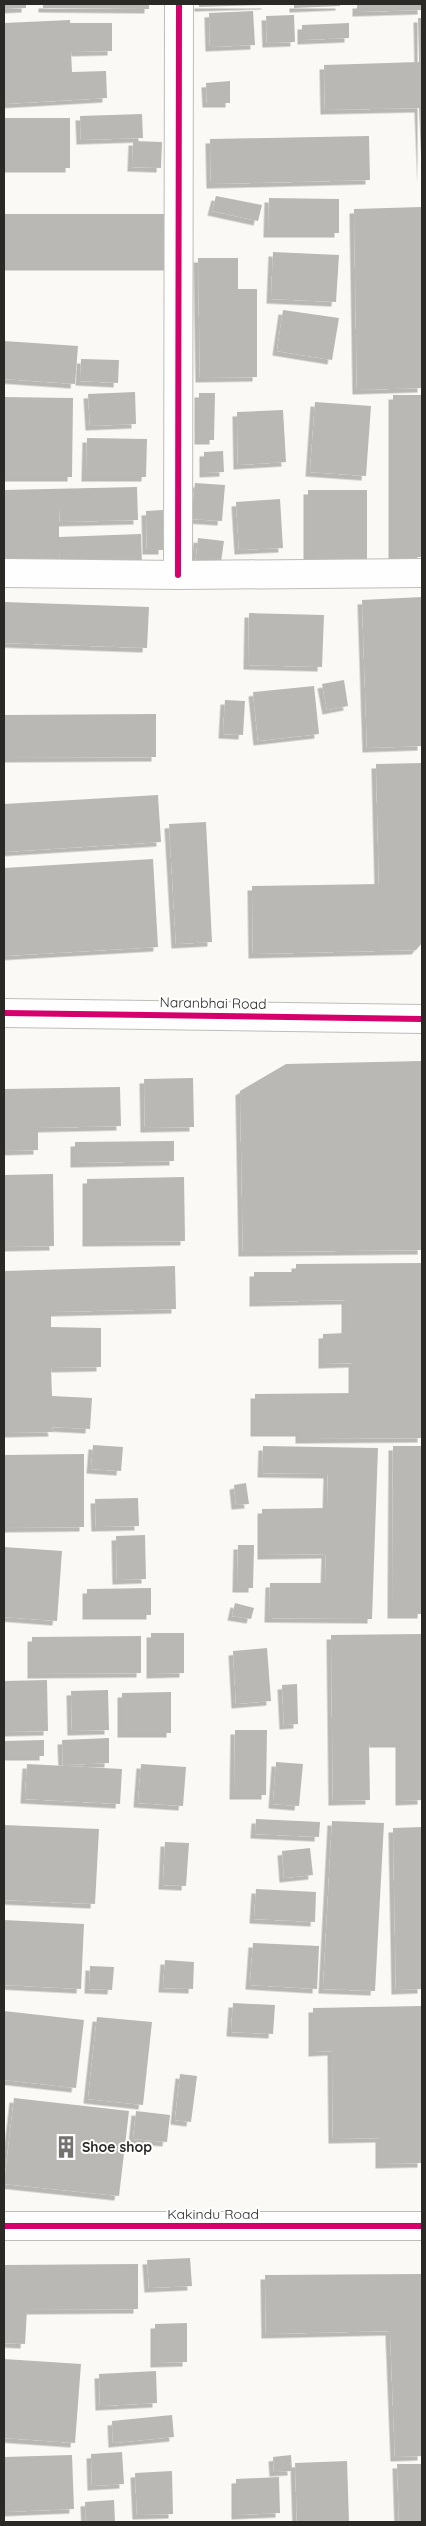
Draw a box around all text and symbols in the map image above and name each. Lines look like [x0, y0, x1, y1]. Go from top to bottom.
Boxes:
street label: Naranbhai Road [159, 993, 267, 1013]
building icon: Shoe shop [53, 2134, 79, 2160]
place label: Shoe shop [82, 2138, 152, 2156]
street label: Kakindu Road [167, 2205, 259, 2223]

